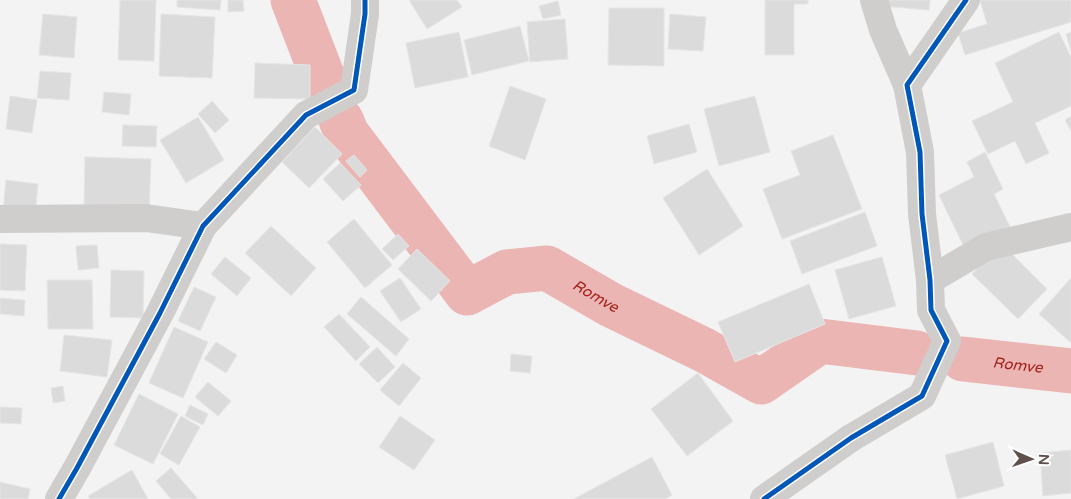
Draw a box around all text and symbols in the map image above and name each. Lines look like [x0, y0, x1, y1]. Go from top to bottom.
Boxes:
water label: Romve [570, 276, 623, 317]
water label: Romve [992, 353, 1045, 377]
north arrow [1006, 434, 1056, 484]
text: N [1035, 454, 1052, 465]

